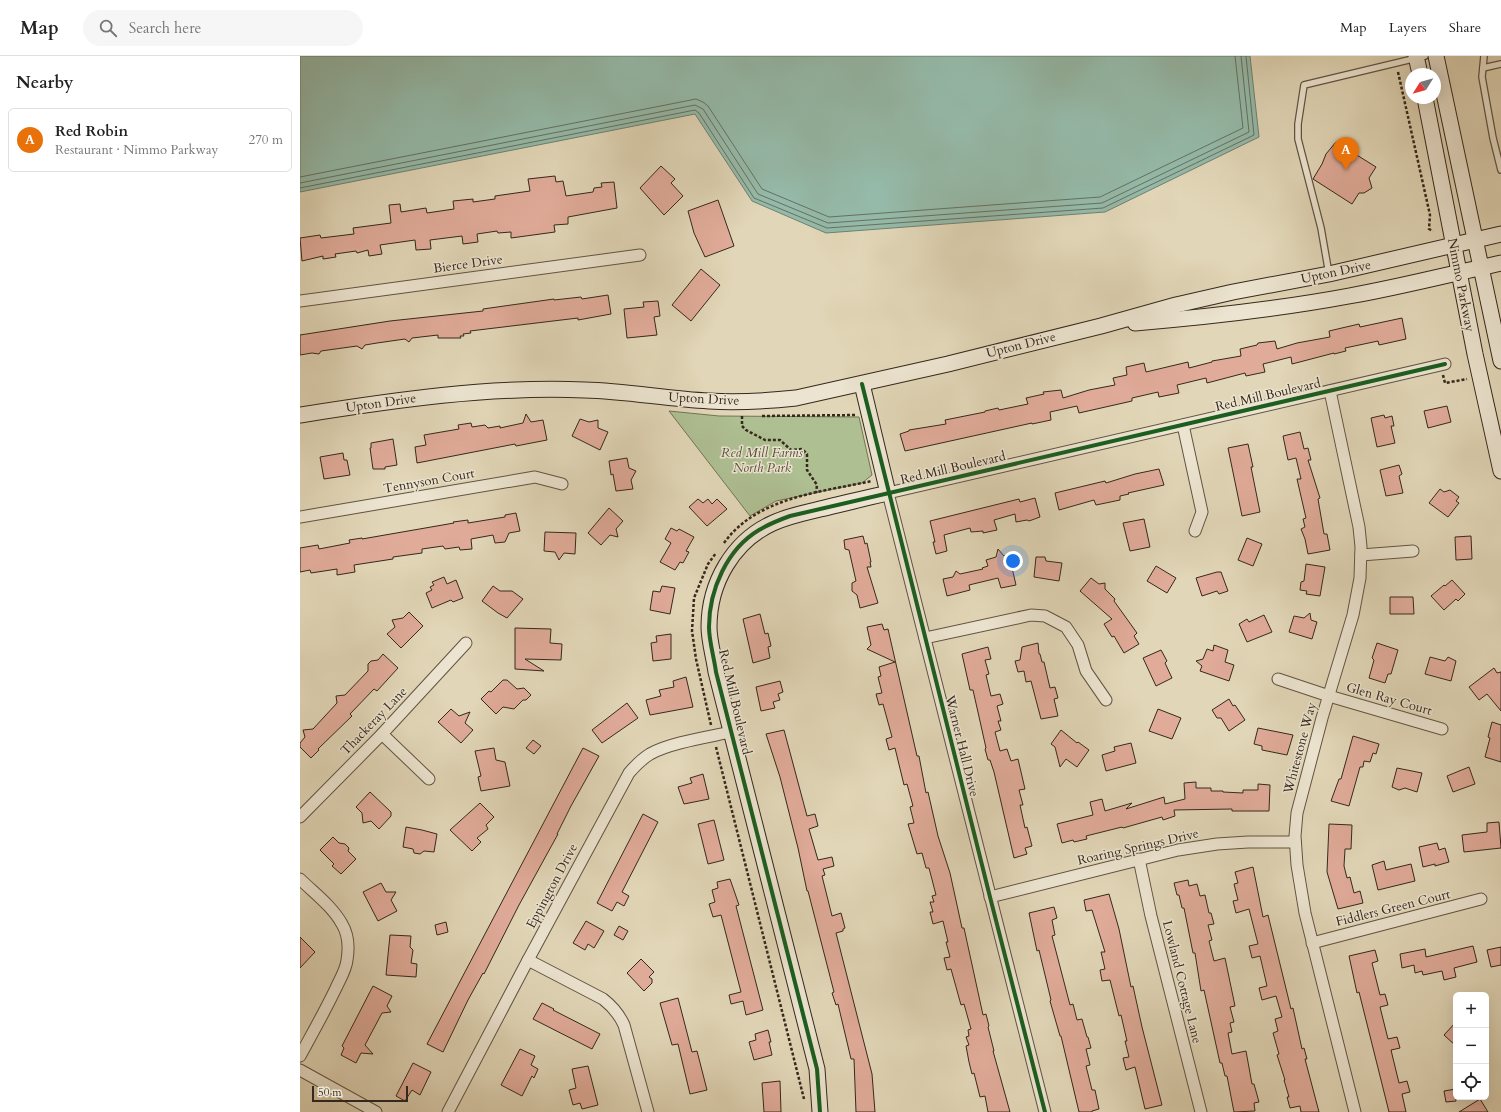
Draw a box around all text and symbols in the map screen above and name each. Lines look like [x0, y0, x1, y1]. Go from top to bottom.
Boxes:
search box [83, 10, 363, 46]
text: Map [20, 15, 59, 41]
icon: search [97, 17, 119, 39]
text: Search here [129, 18, 201, 38]
text: Map [1340, 18, 1367, 37]
text: Layers [1389, 18, 1427, 37]
text: Share [1449, 18, 1481, 37]
north arrow [1405, 68, 1441, 104]
text: Nearby [16, 71, 73, 94]
text: Red Robin [55, 121, 128, 141]
text: A [25, 131, 35, 149]
text: 270 m [249, 131, 283, 149]
pin: A [1333, 137, 1359, 170]
text: Restaurant · Nimmo Parkway [55, 141, 218, 159]
street label: Nimmo Parkway [1443, 237, 1479, 334]
street label: Bierce Drive [432, 250, 504, 278]
street label: Upton Drive [1299, 256, 1373, 288]
street label: Upton Drive [984, 328, 1058, 362]
street label: Red Mill Boulevard [1214, 374, 1322, 416]
street label: Upton Drive [668, 388, 740, 410]
street label: Upton Drive [345, 389, 417, 417]
park label: Red Mill Farms North Park [721, 444, 804, 477]
street label: Red Mill Boulevard [899, 447, 1007, 489]
street label: Tennyson Court [382, 464, 476, 498]
your location [1003, 551, 1023, 571]
street label: Red Mill Boulevard [714, 648, 756, 756]
street label: Glen Ray Court [1344, 678, 1434, 720]
street label: Thackeray Lane [337, 683, 411, 759]
street label: Warner Hall Drive [940, 692, 983, 799]
street label: Whitestone Way [1279, 700, 1321, 797]
street label: Roaring Springs Drive [1076, 824, 1201, 870]
street label: Eppington Drive [522, 840, 582, 932]
street label: Fiddlers Green Court [1334, 885, 1452, 931]
street label: Lowland Cottage Lane [1158, 919, 1206, 1046]
map controls [1453, 992, 1489, 1100]
button: + [1453, 992, 1489, 1028]
button: − [1453, 1028, 1489, 1064]
button: locate [1453, 1064, 1489, 1100]
scale bar [312, 1084, 408, 1103]
text: 50 m [318, 1085, 342, 1100]

